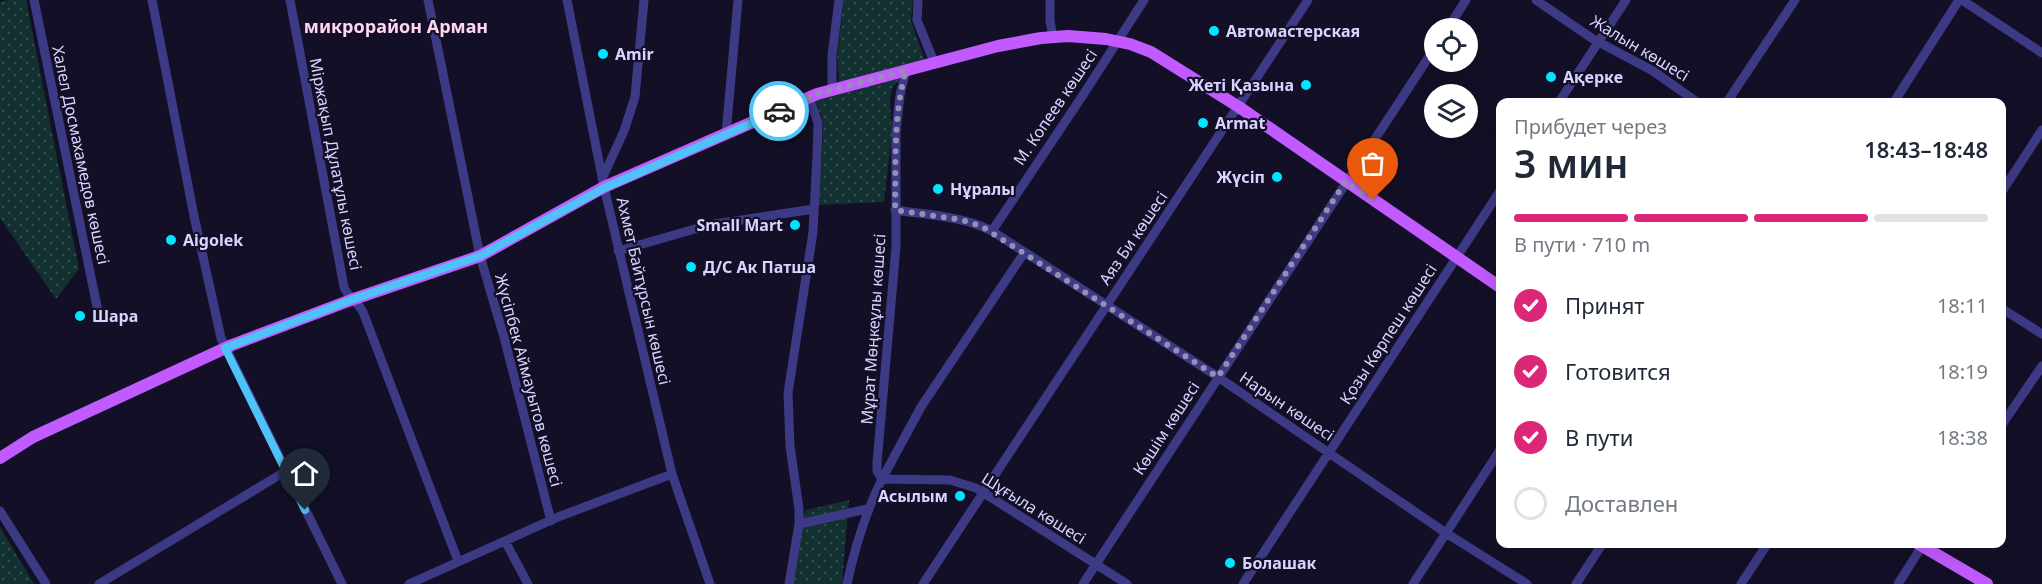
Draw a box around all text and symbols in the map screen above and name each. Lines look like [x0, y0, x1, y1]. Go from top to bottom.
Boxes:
street label: Жалын көшесі [1586, 10, 1694, 86]
district label: микрорайон Арман [304, 14, 488, 38]
map controls [1424, 18, 1478, 138]
button: locate [1424, 18, 1478, 72]
place label: Автомастерская [1226, 20, 1360, 42]
marker: Автомастерская [1207, 24, 1221, 38]
place label: Amir [615, 43, 654, 65]
street label: Халел Досмахамедов көшесі [47, 44, 115, 266]
street label: М. Копеев көшесі [1008, 45, 1102, 169]
marker: Amir [596, 47, 610, 61]
street label: Міржақып Дұлатұлы көшесі [305, 56, 367, 272]
place label: Ақерке [1563, 66, 1623, 88]
marker: Ақерке [1544, 70, 1558, 84]
place label: Жеті Қазына [1188, 74, 1294, 96]
marker: Жеті Қазына [1299, 78, 1313, 92]
courier [749, 81, 809, 141]
button: layers [1424, 84, 1478, 138]
icon: car [763, 95, 796, 128]
place label: Armat [1215, 112, 1265, 134]
text: Прибудет через [1514, 113, 1667, 140]
marker: Armat [1196, 116, 1210, 130]
text: 18:43–18:48 [1864, 134, 1988, 164]
text: 3 мин [1514, 136, 1629, 189]
pin [1347, 138, 1398, 200]
icon: bag [1356, 147, 1389, 180]
place label: Жүсіп [1216, 166, 1265, 188]
marker: Жүсіп [1270, 170, 1284, 184]
place label: Нұралы [950, 178, 1015, 200]
marker: Нұралы [931, 182, 945, 196]
street label: Аяз Би көшесі [1094, 187, 1172, 289]
street label: Ахмет Байтұрсын көшесі [612, 195, 676, 387]
place label: Small Mart [697, 214, 783, 236]
marker: Small Mart [788, 218, 802, 232]
place label: Aigolek [183, 229, 243, 251]
text: В пути · 710 m [1514, 231, 1650, 258]
marker: Aigolek [164, 233, 178, 247]
street label: Мұрат Мөңкеұлы көшесі [855, 233, 891, 425]
place label: Д/С Ак Патша [703, 256, 816, 278]
street label: Қозы Көрпеш көшесі [1334, 259, 1442, 409]
marker: Д/С Ак Патша [684, 260, 698, 274]
street label: Жүсіпбек Аймауытов көшесі [490, 271, 568, 489]
icon: check [1514, 289, 1547, 322]
text: Принят [1565, 290, 1645, 320]
text: 18:11 [1937, 292, 1988, 319]
place label: Шара [92, 305, 138, 327]
marker: Шара [73, 309, 87, 323]
icon: check [1514, 355, 1547, 388]
text: Готовится [1565, 356, 1671, 386]
text: 18:19 [1937, 358, 1988, 385]
street label: Нарын көшесі [1235, 366, 1339, 446]
street label: Көшім көшесі [1128, 377, 1204, 479]
icon: check [1514, 421, 1547, 454]
text: В пути [1565, 422, 1633, 452]
text: 18:38 [1937, 424, 1988, 451]
pin [279, 448, 330, 510]
icon: home [288, 457, 321, 490]
street label: Шұғыла көшесі [978, 467, 1090, 549]
place label: Асылым [878, 485, 948, 507]
text: Доставлен [1565, 488, 1678, 518]
marker: Асылым [953, 489, 967, 503]
place label: Болашак [1242, 552, 1317, 574]
marker: Болашак [1223, 556, 1237, 570]

